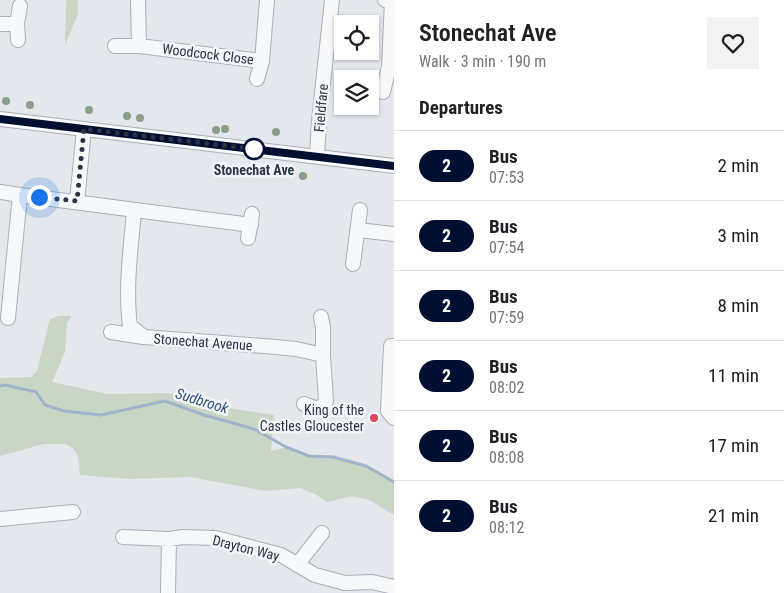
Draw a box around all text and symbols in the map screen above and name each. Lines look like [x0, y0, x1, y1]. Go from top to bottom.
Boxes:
map controls [334, 15, 379, 115]
button: locate [334, 15, 379, 60]
button: heart [707, 17, 759, 69]
text: Stonechat Ave [419, 19, 557, 47]
street label: Woodcock Close [161, 40, 255, 68]
text: Walk · 3 min · 190 m [419, 52, 546, 71]
button: layers [334, 70, 379, 115]
street label: Fieldfare [311, 83, 331, 133]
text: Departures [419, 96, 503, 119]
marker: Stonechat Ave [243, 138, 265, 160]
text: Bus [489, 145, 518, 168]
text: 2 min [717, 154, 759, 177]
text: 2 [442, 155, 451, 176]
place label: Stonechat Ave [214, 162, 295, 178]
text: 07:53 [489, 168, 524, 187]
your location [27, 185, 52, 210]
text: Bus [489, 215, 518, 238]
text: 3 min [717, 224, 759, 247]
text: 2 [442, 225, 451, 246]
text: 07:54 [489, 238, 524, 257]
text: Bus [489, 285, 518, 308]
text: 8 min [717, 294, 759, 317]
text: 2 [442, 295, 451, 316]
text: 07:59 [489, 308, 524, 327]
street label: Stonechat Avenue [153, 331, 253, 353]
text: Bus [489, 355, 518, 378]
text: 11 min [708, 364, 759, 387]
text: 2 [442, 365, 451, 386]
text: 08:02 [489, 378, 524, 397]
water label: Sudbrook [173, 384, 231, 418]
place label: King of the Castles Gloucester [260, 402, 364, 434]
marker: King of the Castles Gloucester [368, 412, 380, 424]
text: Bus [489, 425, 518, 448]
text: 17 min [708, 434, 759, 457]
text: 2 [442, 435, 451, 456]
text: 08:08 [489, 448, 524, 467]
text: Bus [489, 495, 518, 518]
text: 21 min [708, 504, 759, 527]
text: 2 [442, 505, 451, 526]
text: 08:12 [489, 518, 524, 537]
street label: Drayton Way [211, 532, 281, 564]

